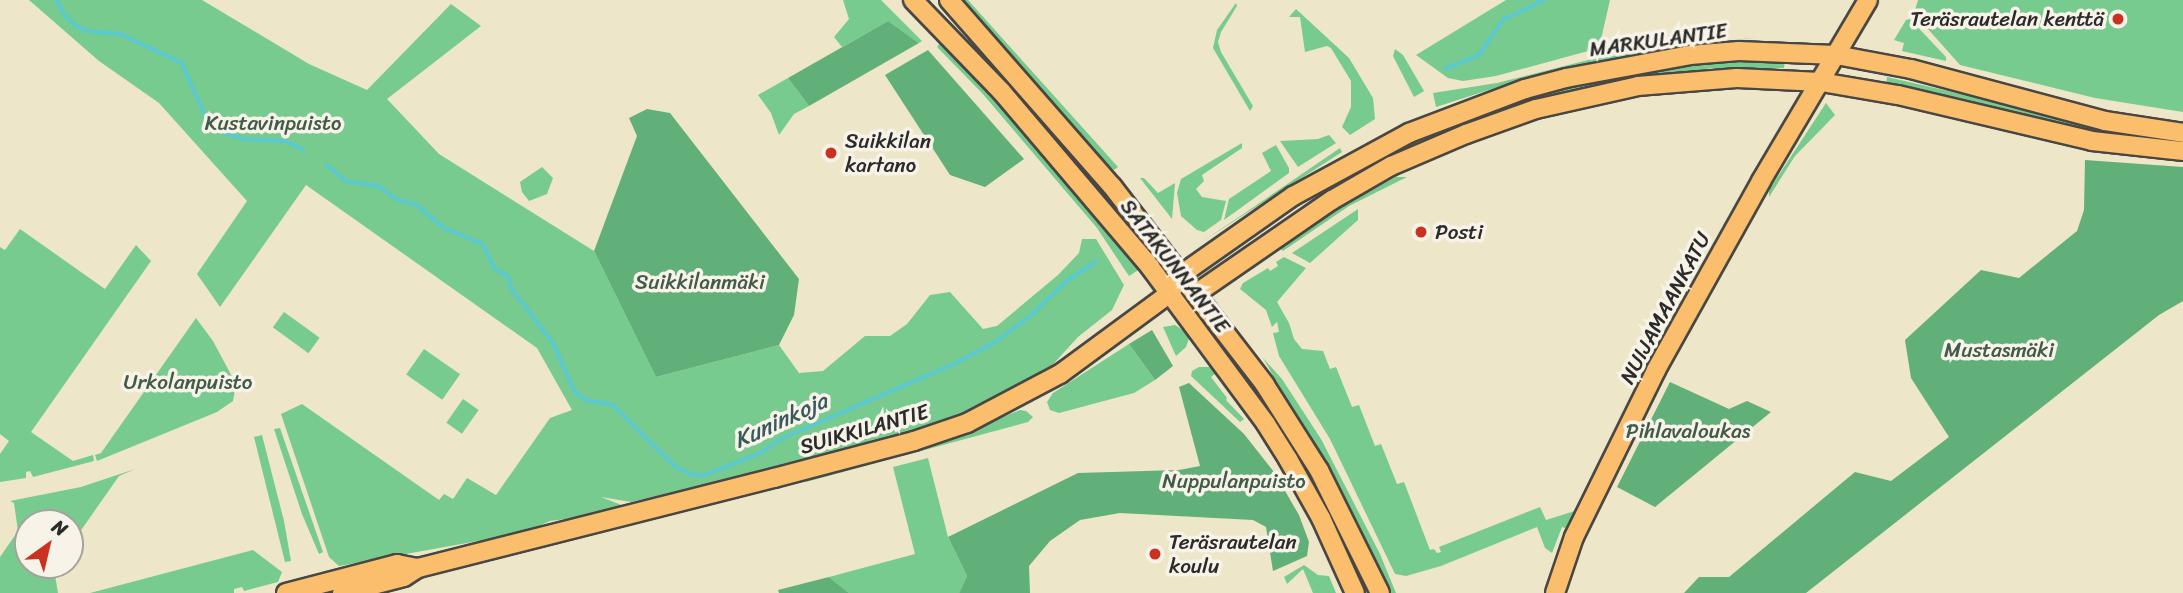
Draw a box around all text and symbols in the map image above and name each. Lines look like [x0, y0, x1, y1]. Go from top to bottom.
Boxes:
place label: Teräsrautelan kenttä [1910, 6, 2104, 32]
marker: Teräsrautelan kenttä [2110, 11, 2126, 27]
street label: MARKULANTIE [1588, 18, 1728, 62]
park label: Kustavinpuisto [205, 110, 341, 136]
place label: Suikkilan kartano [845, 128, 931, 178]
marker: Suikkilan kartano [823, 145, 839, 161]
street label: SATAKUNNANTIE [1115, 194, 1235, 338]
place label: Posti [1435, 219, 1483, 245]
marker: Posti [1413, 224, 1429, 240]
street label: NUIJAMAANKATU [1614, 228, 1716, 388]
park label: Suikkilanmäki [635, 269, 765, 295]
park label: Mustasmäki [1944, 337, 2054, 363]
park label: Urkolanpuisto [124, 369, 252, 395]
water label: Kuninkoja [730, 387, 832, 455]
street label: SUIKKILANTIE [797, 399, 931, 459]
park label: Pihlavaloukas [1626, 418, 1750, 444]
park label: Nuppulanpuisto [1162, 468, 1306, 494]
north arrow [14, 509, 84, 579]
text: N [45, 510, 75, 545]
place label: Teräsrautelan koulu [1169, 529, 1297, 579]
marker: Teräsrautelan koulu [1147, 546, 1163, 562]

